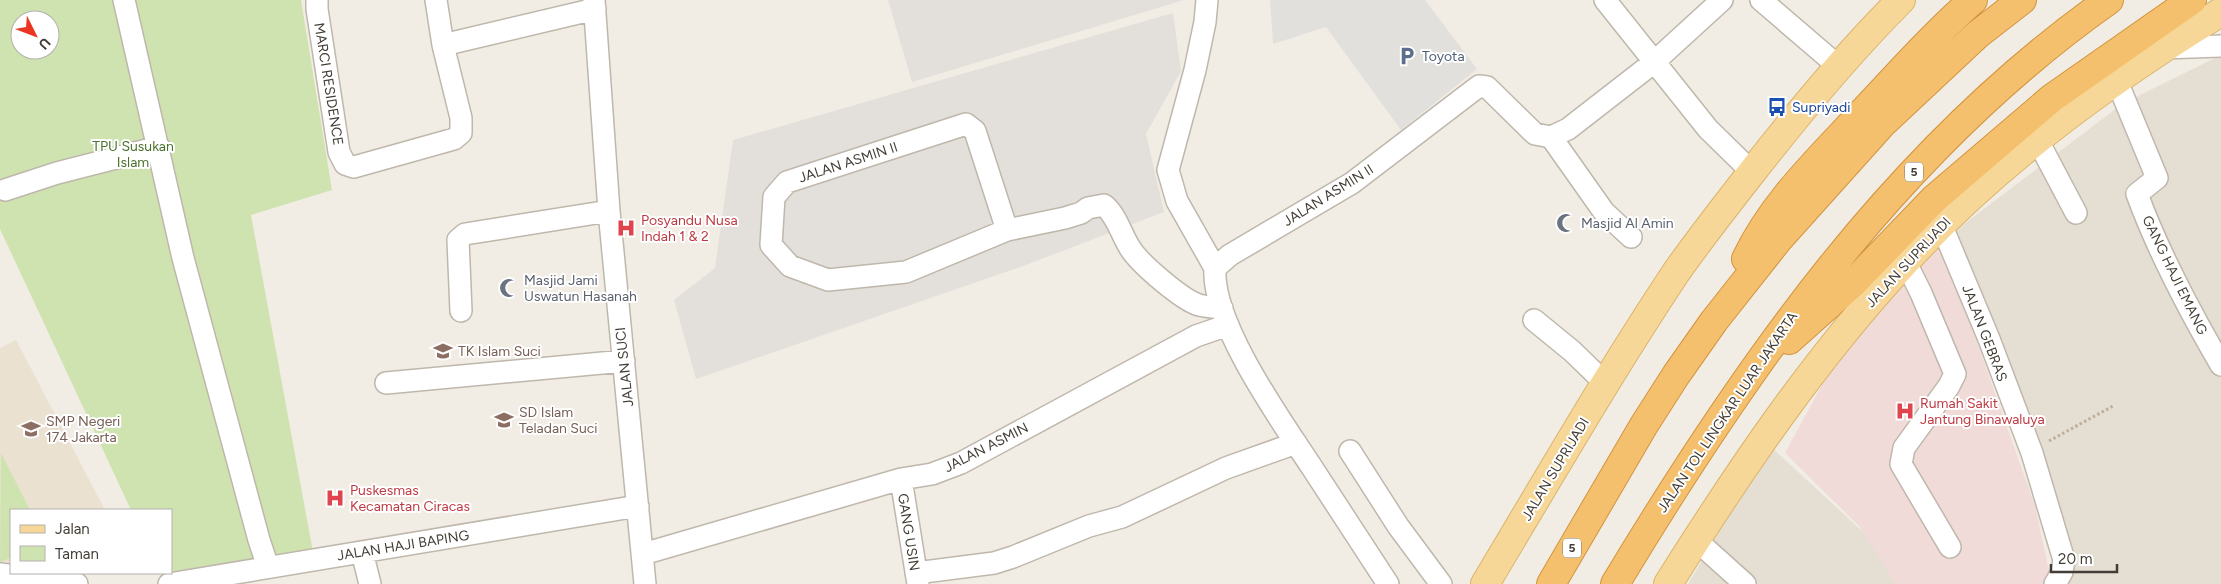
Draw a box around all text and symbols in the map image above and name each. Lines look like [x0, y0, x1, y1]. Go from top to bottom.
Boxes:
north arrow [10, 10, 60, 60]
street label: MARCI RESIDENCE [310, 22, 347, 147]
text: U [35, 34, 54, 53]
parking icon: Toyota [1396, 45, 1418, 67]
place label: Toyota [1422, 48, 1465, 65]
bus stop icon: Supriyadi [1766, 96, 1788, 118]
place label: Supriyadi [1792, 99, 1850, 116]
park label: TPU Susukan Islam [92, 138, 174, 171]
street label: JALAN ASMIN II [796, 138, 900, 187]
street label: JALAN ASMIN II [1280, 161, 1377, 230]
road number: 5 [1905, 162, 1923, 182]
place label: Posyandu Nusa Indah 1 & 2 [641, 212, 738, 245]
mosque icon: Masjid Al Amin [1555, 212, 1577, 234]
street label: GANG HAJI EMANG [2138, 213, 2211, 338]
street label: JALAN SUPRIJADI [1862, 214, 1954, 311]
place label: Masjid Al Amin [1581, 215, 1674, 232]
hospital icon: Posyandu Nusa Indah 1 & 2 [615, 217, 637, 239]
place label: Masjid Jami Uswatun Hasanah [524, 272, 637, 305]
mosque icon: Masjid Jami Uswatun Hasanah [498, 277, 520, 299]
street label: JALAN GEBRAS [1958, 282, 2011, 384]
street label: JALAN TOL LINGKAR LUAR JAKARTA [1654, 308, 1801, 516]
street label: JALAN SUCI [612, 326, 637, 408]
school or university icon: TK Islam Suci [432, 340, 454, 362]
place label: TK Islam Suci [458, 343, 541, 360]
place label: Rumah Sakit Jantung Binawaluya [1920, 395, 2045, 428]
hospital icon: Rumah Sakit Jantung Binawaluya [1894, 400, 1916, 422]
place label: SD Islam Teladan Suci [519, 404, 598, 437]
school or university icon: SD Islam Teladan Suci [493, 409, 515, 431]
place label: SMP Negeri 174 Jakarta [46, 413, 120, 446]
street label: JALAN SUPRIJADI [1518, 415, 1593, 524]
school or university icon: SMP Negeri 174 Jakarta [20, 418, 42, 440]
street label: JALAN ASMIN [941, 419, 1031, 476]
place label: Puskesmas Kecamatan Ciracas [350, 482, 470, 515]
hospital icon: Puskesmas Kecamatan Ciracas [324, 487, 346, 509]
street label: GANG USIN [894, 492, 923, 572]
legend [10, 509, 172, 574]
text: Jalan [55, 520, 90, 538]
street label: JALAN HAJI BAPING [336, 527, 471, 564]
road number: 5 [1563, 538, 1581, 558]
scale bar [2051, 542, 2117, 574]
text: Taman [55, 545, 99, 563]
text: 20 m [2058, 550, 2092, 568]

